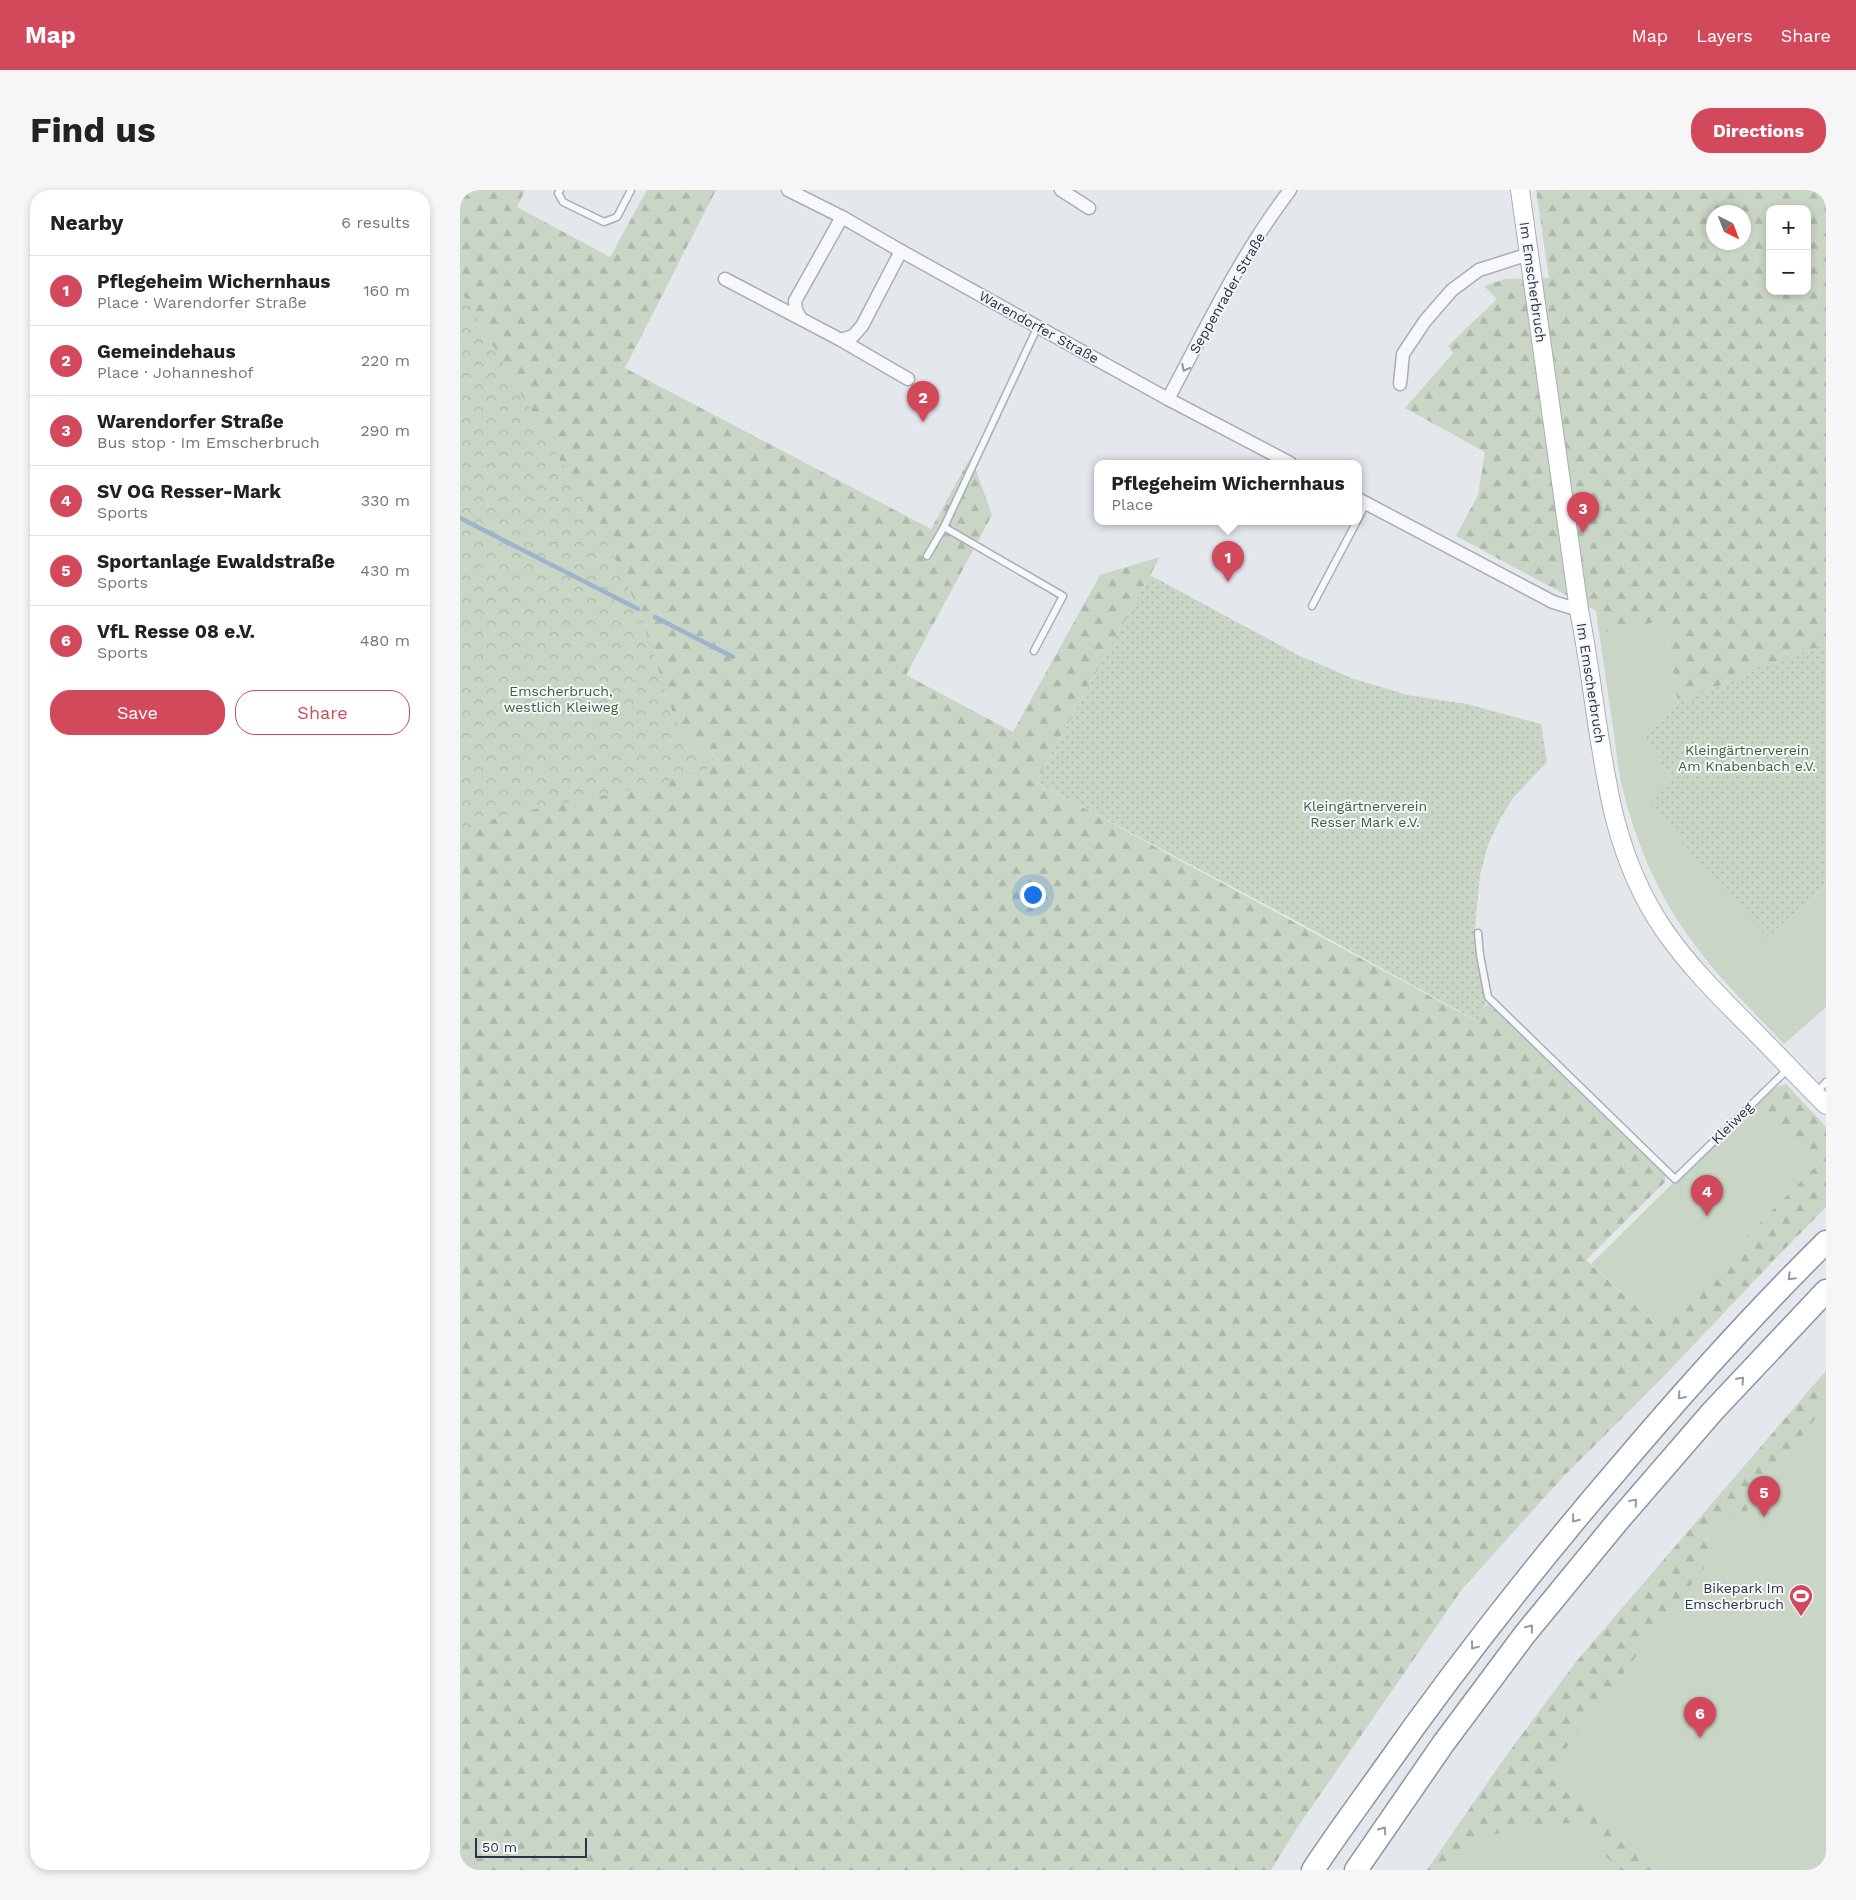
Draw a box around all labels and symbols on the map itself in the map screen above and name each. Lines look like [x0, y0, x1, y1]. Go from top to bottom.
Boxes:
north arrow [1706, 205, 1751, 250]
street label: Im Emscherbruch [1517, 221, 1549, 343]
street label: Seppenrader Straße [1186, 230, 1268, 356]
street label: Warendorfer Straße [976, 287, 1102, 367]
one-way arrow [1181, 362, 1191, 371]
pin: 2 [907, 381, 939, 422]
pin: 3 [1567, 492, 1599, 533]
pin: 1 [1212, 541, 1244, 582]
street label: Im Emscherbruch [1574, 622, 1608, 744]
park label: Emscherbruch, westlich Kleiweg [504, 683, 619, 715]
park label: Kleingärtnerverein Am Knabenbach e.V. [1678, 742, 1816, 774]
park label: Kleingärtnerverein Resser Mark e.V. [1303, 798, 1427, 830]
your location [1020, 882, 1046, 908]
street label: Kleiweg [1708, 1098, 1757, 1147]
pin: 4 [1691, 1175, 1723, 1216]
one-way arrow [1788, 1271, 1797, 1280]
one-way arrow [1735, 1377, 1744, 1386]
one-way arrow [1677, 1390, 1686, 1399]
pin: 5 [1748, 1476, 1780, 1517]
one-way arrow [1628, 1499, 1637, 1508]
one-way arrow [1572, 1514, 1581, 1523]
place label: Bikepark Im Emscherbruch [1684, 1580, 1784, 1612]
sports icon: Bikepark Im Emscherbruch [1788, 1583, 1814, 1617]
one-way arrow [1525, 1625, 1533, 1634]
one-way arrow [1471, 1640, 1479, 1649]
pin: 6 [1684, 1697, 1716, 1738]
one-way arrow [1377, 1826, 1386, 1836]
scale bar [475, 1835, 588, 1858]

